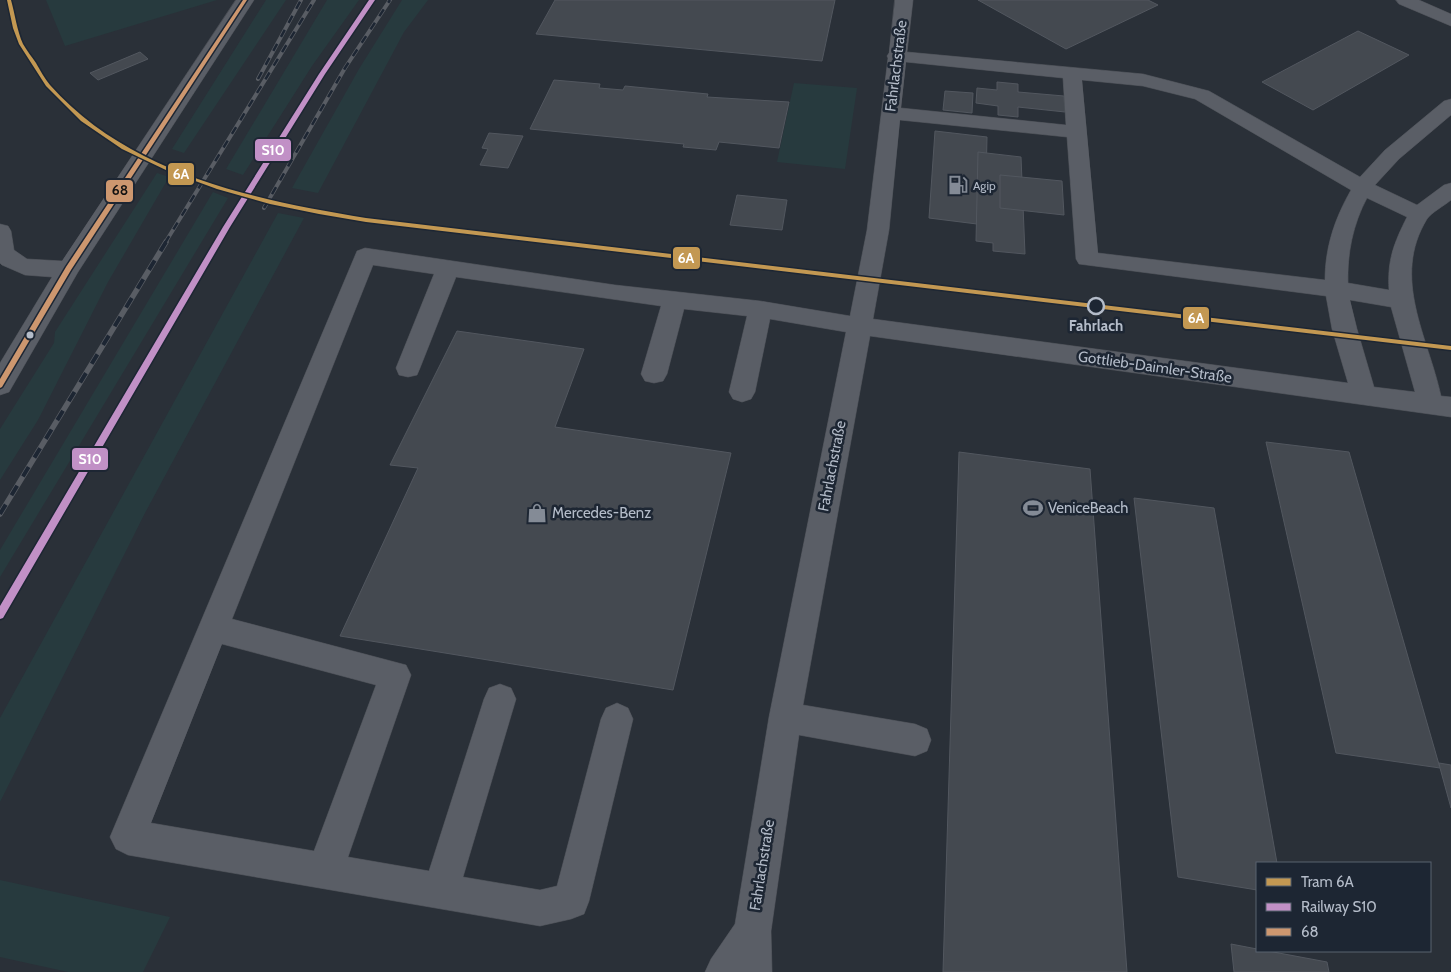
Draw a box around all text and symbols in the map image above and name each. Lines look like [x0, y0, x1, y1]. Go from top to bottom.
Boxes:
street label: Fahrlachstraße [881, 19, 911, 113]
line badge: S10 [254, 138, 292, 162]
text: S10 [261, 141, 285, 159]
line badge: 6A [167, 162, 195, 186]
text: 6A [173, 165, 190, 183]
fuel station icon: Agip [947, 174, 969, 196]
place label: Agip [973, 178, 996, 193]
line badge: 68 [105, 179, 134, 203]
text: 68 [112, 181, 128, 199]
line badge: 6A [672, 246, 701, 270]
text: 6A [678, 249, 695, 267]
marker: Fahrlach [1087, 297, 1105, 315]
line badge: 6A [1182, 306, 1210, 330]
text: 6A [1188, 309, 1205, 327]
place label: Fahrlach [1069, 317, 1123, 335]
unlabelled marker [25, 330, 35, 340]
street label: Gottlieb-Daimler-Straße [1077, 347, 1233, 387]
street label: Fahrlachstraße [814, 419, 850, 513]
line badge: S10 [71, 447, 109, 471]
text: S10 [78, 450, 102, 468]
sports icon: VeniceBeach [1022, 497, 1044, 519]
place label: VeniceBeach [1048, 499, 1128, 517]
shop icon: Mercedes-Benz [526, 502, 548, 524]
place label: Mercedes-Benz [552, 504, 651, 522]
street label: Fahrlachstraße [746, 818, 778, 912]
legend [1256, 862, 1431, 952]
text: Tram 6A [1301, 873, 1355, 891]
text: Railway S10 [1301, 898, 1377, 916]
text: 68 [1301, 923, 1319, 941]

